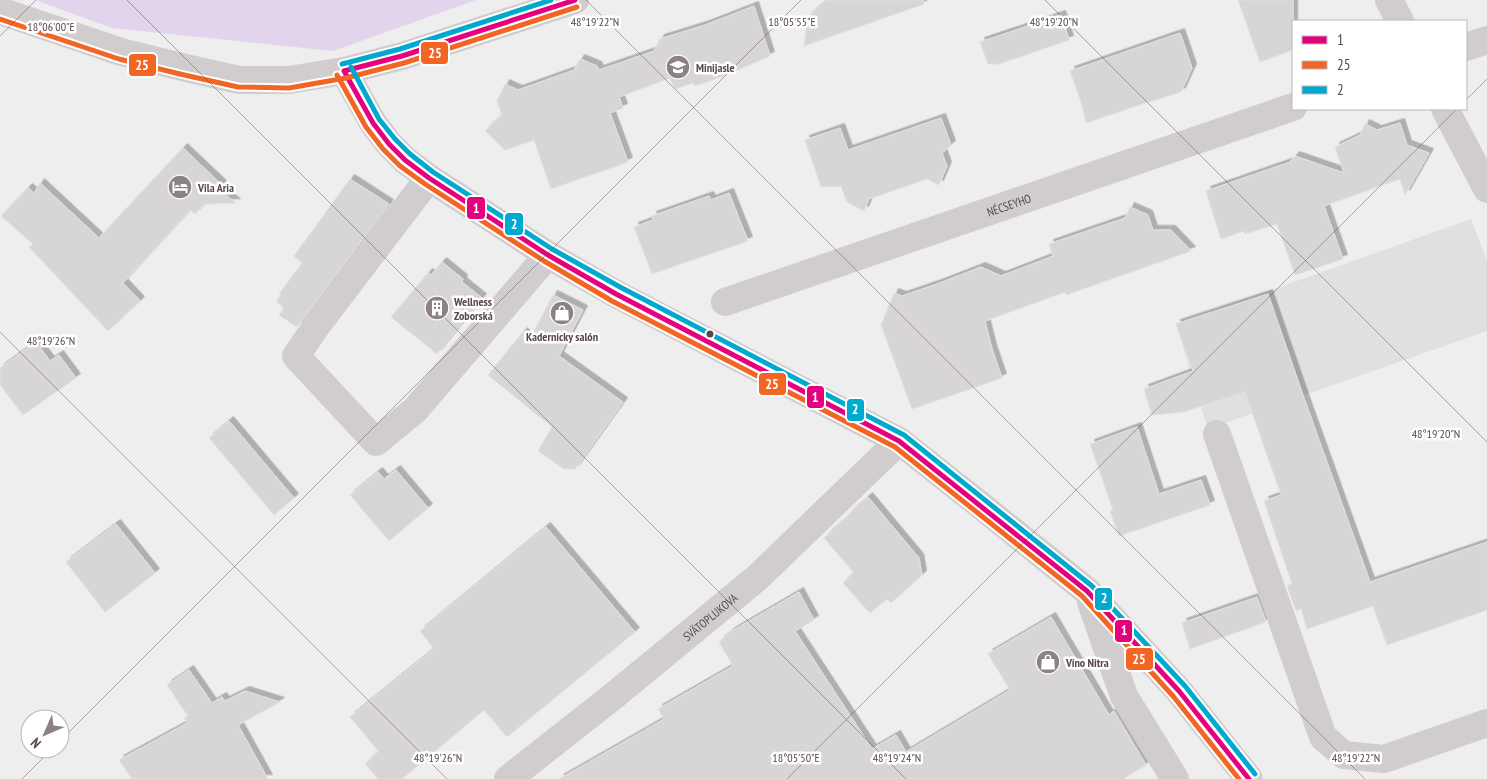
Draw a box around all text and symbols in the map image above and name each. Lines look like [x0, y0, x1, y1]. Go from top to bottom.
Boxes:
text: 48°19'22"N [571, 14, 619, 29]
text: 18°05'55"E [768, 14, 816, 29]
text: 48°19'20"N [1030, 14, 1078, 29]
text: 18°06'00"E [27, 19, 75, 34]
legend [1292, 20, 1467, 110]
text: 1 [1337, 30, 1344, 49]
line badge: 25 [420, 41, 449, 65]
text: 25 [428, 44, 442, 62]
line badge: 25 [128, 53, 157, 77]
school or university icon: Minijasle [665, 54, 691, 80]
text: 25 [1337, 55, 1351, 74]
text: 25 [135, 56, 149, 74]
place label: Minijasle [696, 60, 735, 75]
text: 2 [1337, 80, 1344, 99]
hotel icon: Vila Aria [167, 174, 193, 200]
place label: Vila Aria [197, 180, 234, 195]
street label: NÉCSEYHO [985, 190, 1033, 219]
line badge: 1 [466, 196, 486, 220]
text: 1 [473, 199, 479, 217]
line badge: 2 [504, 212, 524, 236]
text: 2 [511, 215, 517, 233]
place label: Wellness Zoborská [453, 294, 493, 323]
building icon: Wellness Zoborská [424, 295, 450, 321]
shop icon: Kadernícky salón [549, 300, 575, 326]
place label: Kadernícky salón [526, 329, 598, 344]
unlabelled marker [705, 329, 715, 339]
text: 48°19'26"N [27, 333, 75, 348]
line badge: 25 [758, 372, 787, 396]
text: 25 [765, 375, 779, 393]
line badge: 1 [806, 385, 825, 409]
text: 1 [812, 388, 818, 406]
line badge: 2 [846, 398, 865, 422]
text: 2 [852, 400, 858, 418]
text: 48°19'20"N [1412, 426, 1460, 441]
line badge: 2 [1094, 587, 1113, 611]
text: 2 [1101, 589, 1107, 607]
street label: SVÄTOPLUKOVA [679, 590, 740, 644]
line badge: 1 [1114, 619, 1133, 643]
text: 1 [1121, 621, 1127, 639]
line badge: 25 [1125, 647, 1154, 671]
shop icon: Víno Nitra [1035, 649, 1061, 675]
text: 25 [1132, 650, 1146, 668]
place label: Víno Nitra [1065, 655, 1109, 670]
north arrow [20, 709, 70, 759]
text: N [27, 734, 45, 752]
text: 48°19'26"N [414, 750, 462, 765]
text: 18°05'50"E [772, 750, 820, 765]
text: 48°19'24"N [873, 750, 921, 765]
text: 48°19'22"N [1332, 750, 1380, 765]

